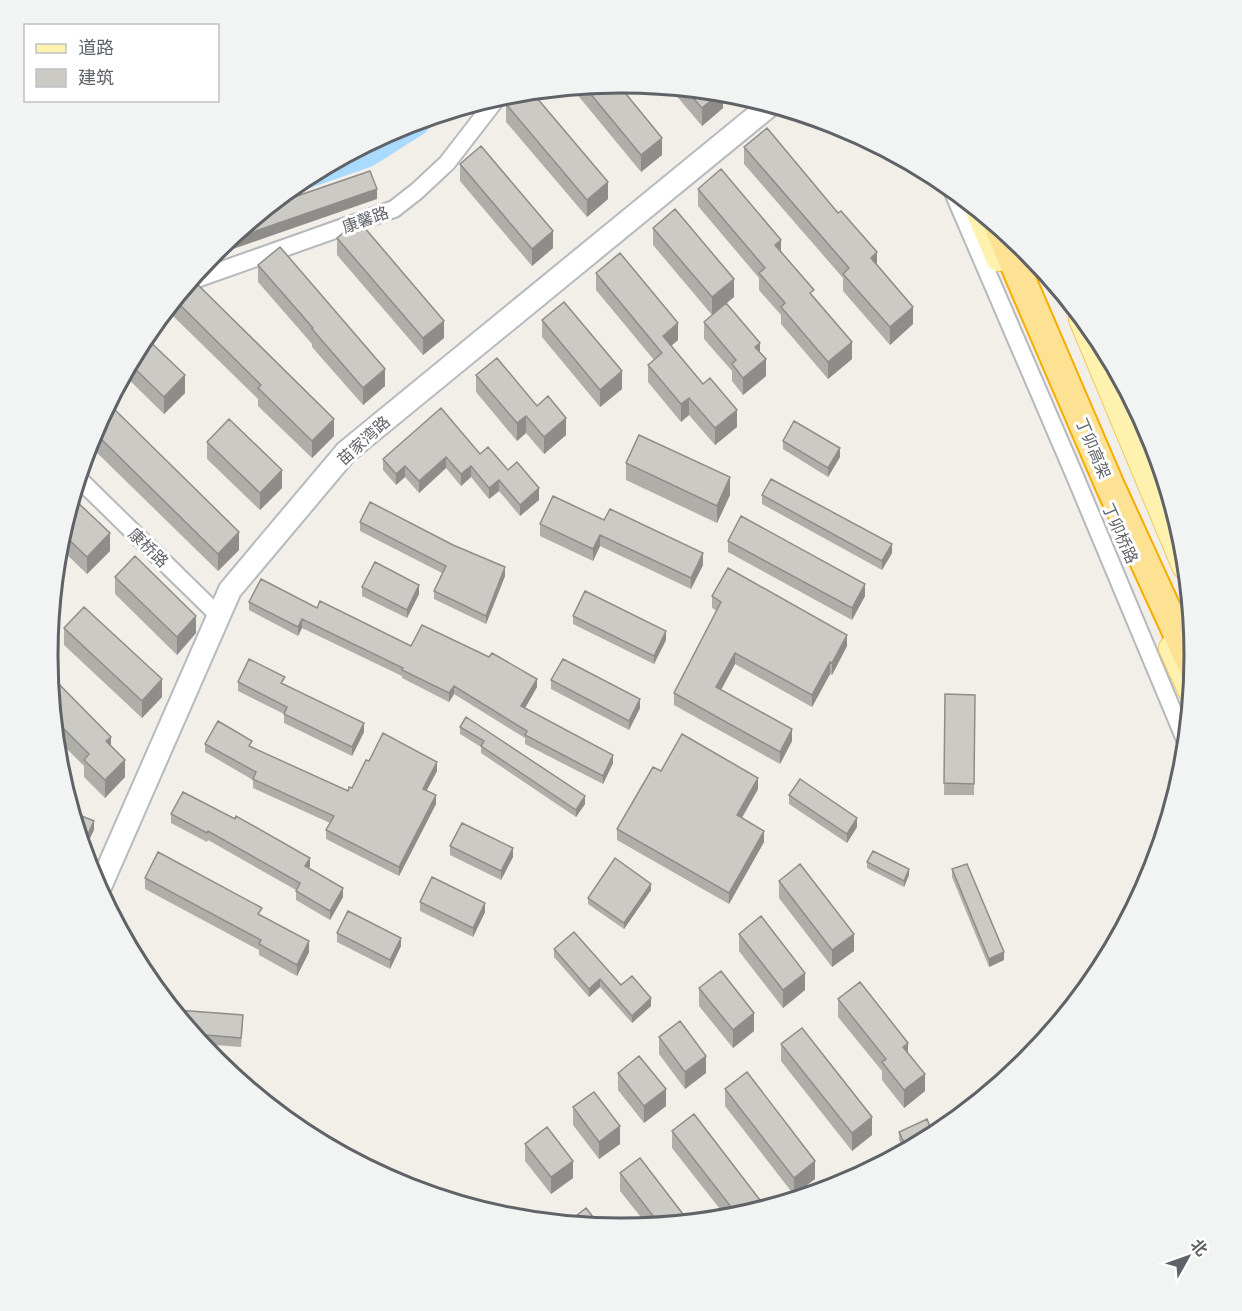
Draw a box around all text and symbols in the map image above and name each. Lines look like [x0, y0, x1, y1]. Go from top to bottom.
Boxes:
legend [24, 24, 219, 102]
text: 道路 [78, 36, 114, 58]
text: 建筑 [78, 66, 114, 88]
street label: 康馨路 [339, 202, 391, 236]
street label: 苗家湾路 [333, 412, 393, 468]
street label: 丁卯高架 [1073, 415, 1115, 481]
street label: 丁卯桥路 [1099, 500, 1143, 566]
street label: 康桥路 [125, 523, 173, 571]
north arrow [1158, 1227, 1218, 1287]
text: 北 [1187, 1235, 1212, 1259]

